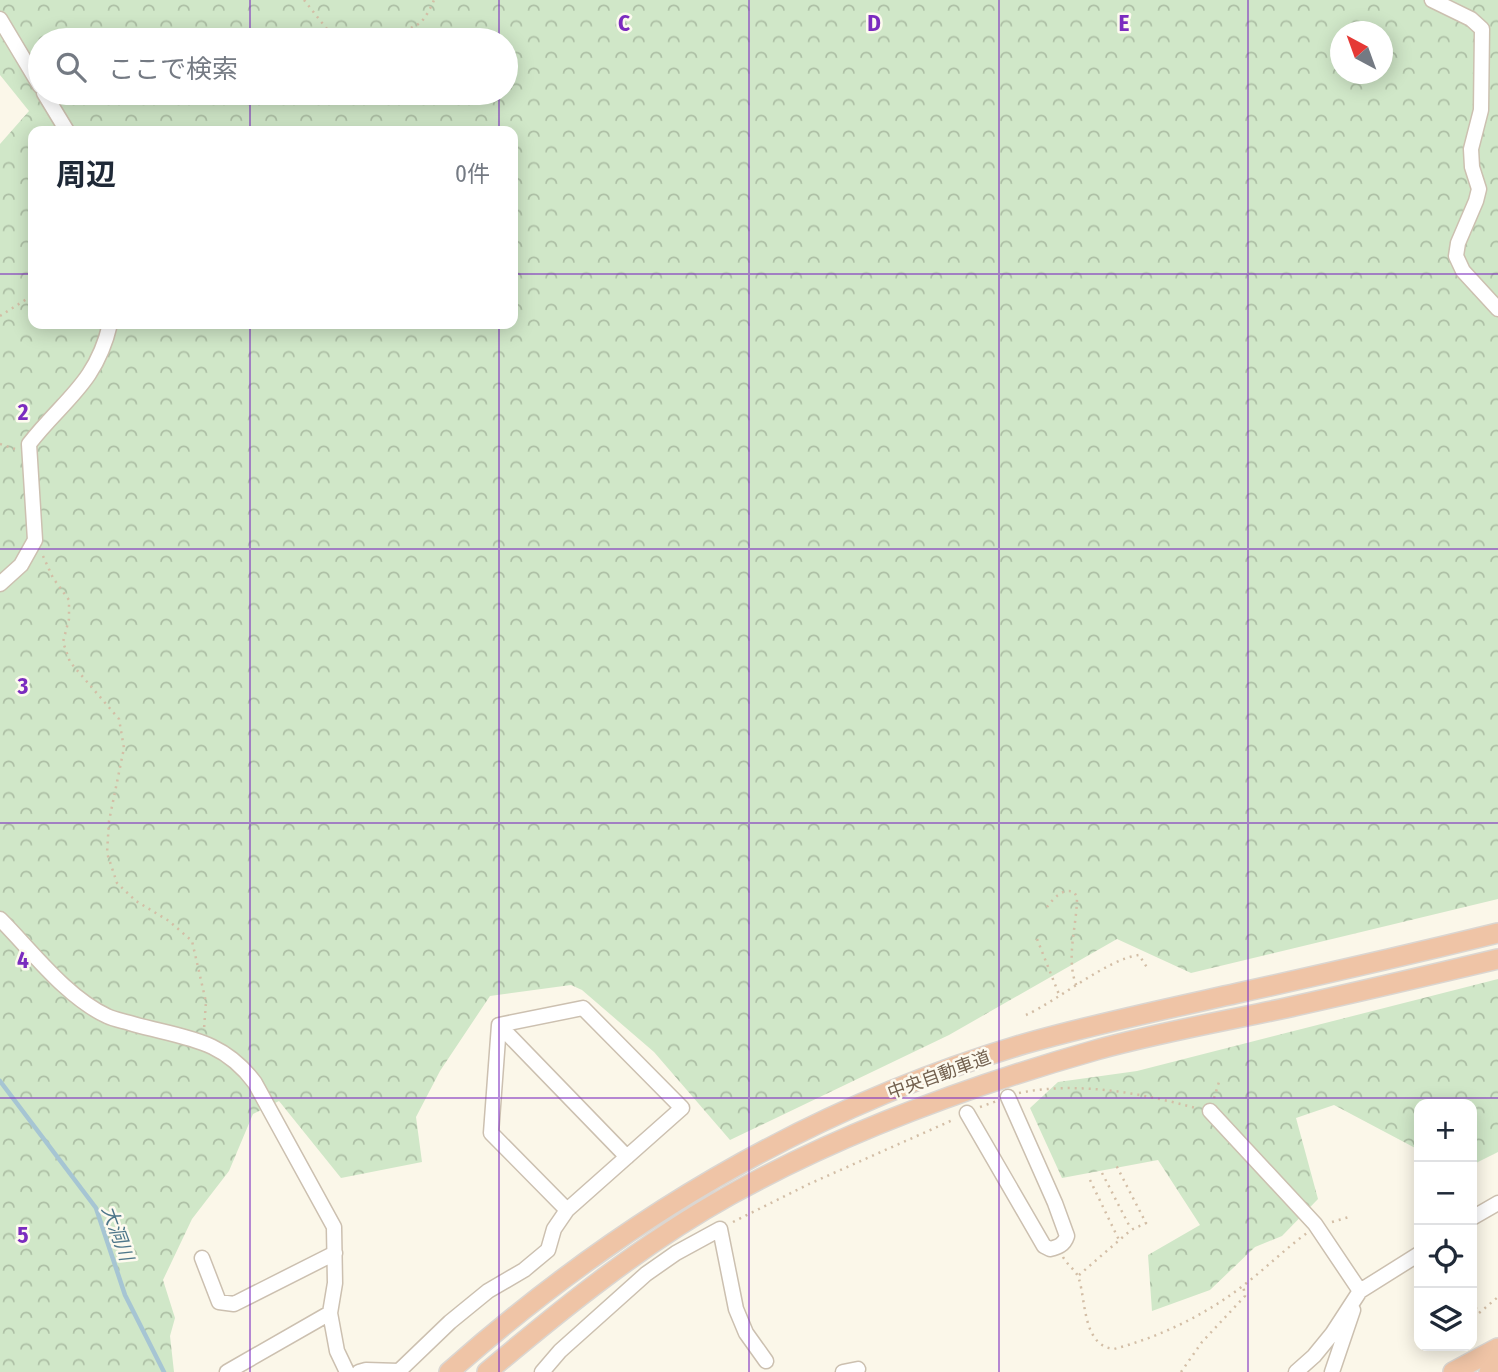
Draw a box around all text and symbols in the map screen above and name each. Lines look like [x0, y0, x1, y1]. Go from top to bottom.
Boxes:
text: C [618, 9, 630, 37]
text: D [867, 9, 881, 37]
text: E [1119, 9, 1130, 37]
north arrow [1330, 21, 1393, 84]
search box [28, 28, 518, 105]
icon: search [52, 48, 90, 86]
text: ここで検索 [108, 54, 238, 85]
text: 周辺 [56, 157, 116, 193]
text: 0件 [455, 160, 490, 188]
text: 2 [17, 398, 29, 426]
text: 3 [17, 672, 29, 700]
text: 4 [17, 946, 29, 974]
street label: 中央自動車道 [884, 1046, 994, 1104]
map controls [1414, 1099, 1477, 1351]
button: + [1414, 1099, 1477, 1162]
button: − [1414, 1162, 1477, 1225]
water label: 大洞川 [97, 1202, 139, 1266]
text: 5 [17, 1221, 29, 1249]
button: locate [1414, 1225, 1477, 1288]
button: layers [1414, 1288, 1477, 1351]

